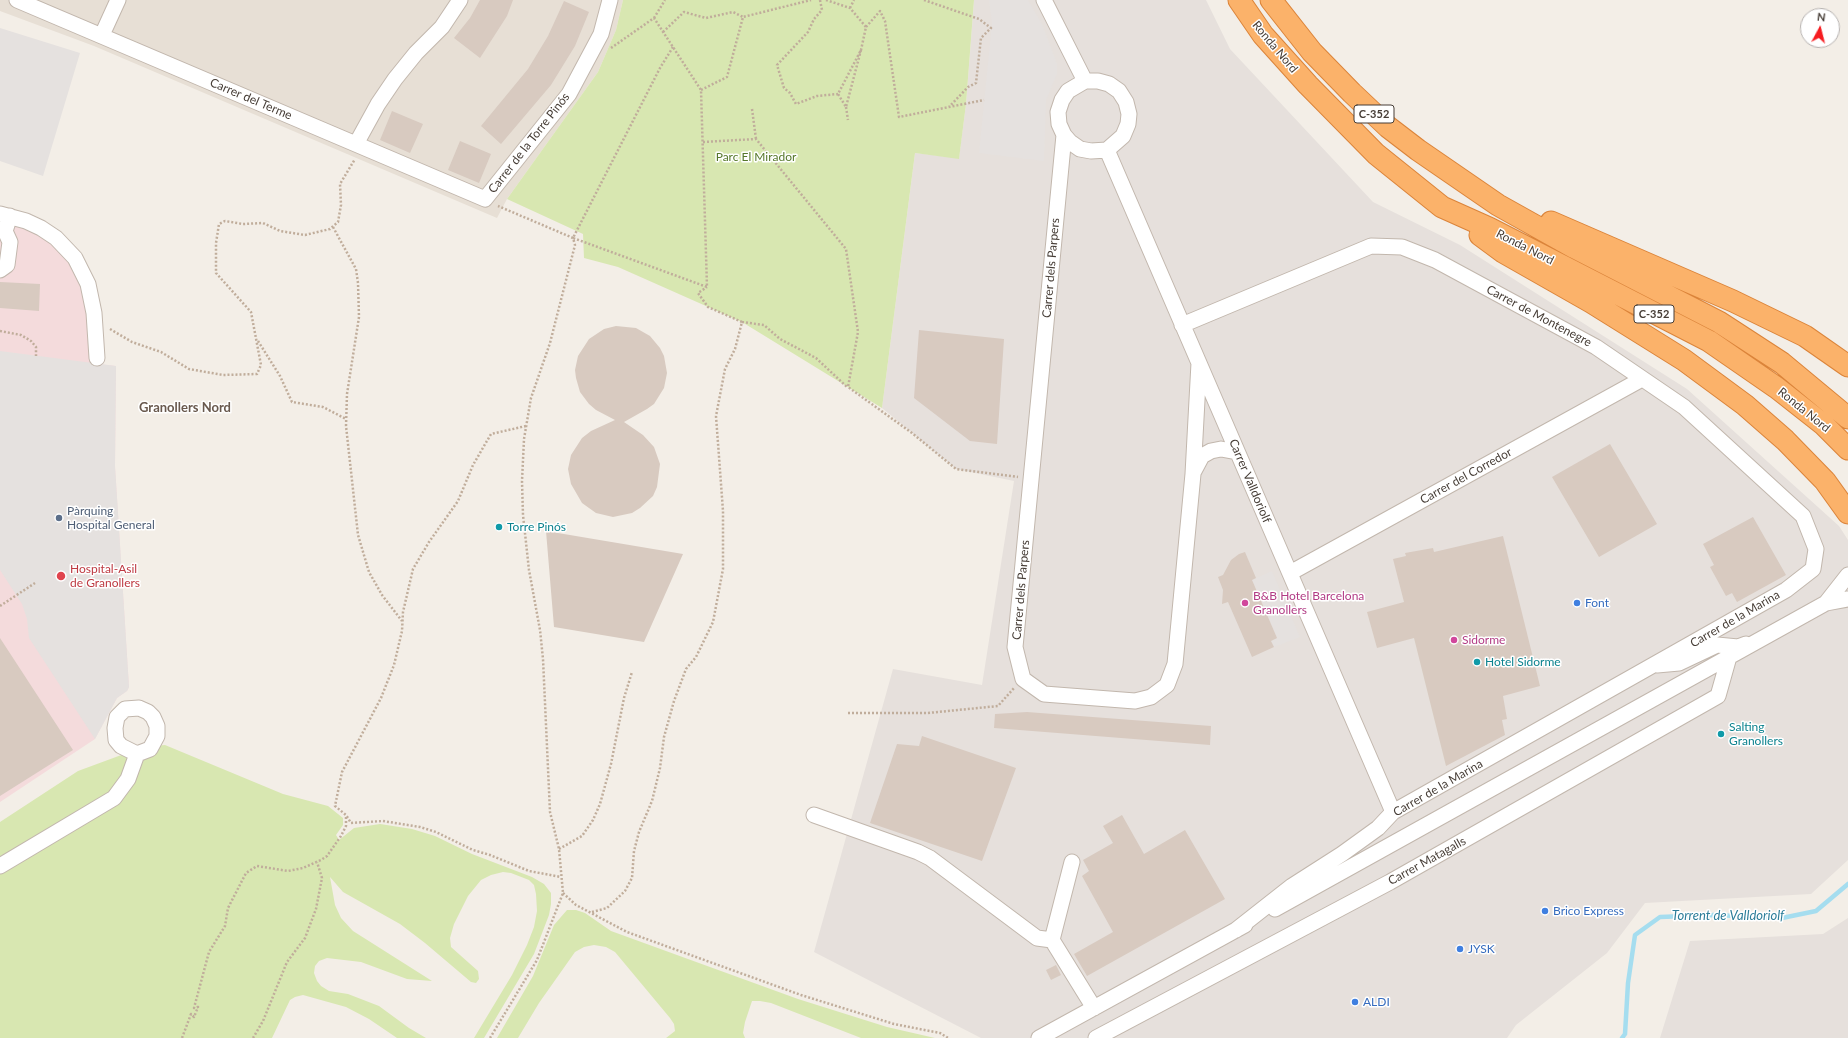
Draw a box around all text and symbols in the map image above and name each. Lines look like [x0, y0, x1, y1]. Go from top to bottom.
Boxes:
north arrow [1800, 8, 1840, 48]
text: N [1816, 10, 1826, 24]
street label: Ronda Nord [1249, 18, 1301, 76]
street label: Carrer del Terme [208, 75, 294, 123]
street label: Carrer de la Torre Pinós [485, 90, 573, 196]
road number: C-352 [1354, 105, 1394, 123]
park label: Parc El Mirador [716, 150, 796, 164]
street label: Carrer dels Parpers [1039, 217, 1063, 319]
street label: Ronda Nord [1494, 226, 1556, 268]
street label: Carrer de Montenegre [1484, 282, 1594, 350]
road number: C-352 [1634, 305, 1674, 323]
street label: Ronda Nord [1775, 385, 1833, 435]
district label: Granollers Nord [139, 400, 231, 416]
street label: Carrer Valldoriolf [1226, 437, 1274, 525]
street label: Carrer del Corredor [1418, 445, 1514, 507]
place label: Pàrquing Hospital General [67, 504, 155, 532]
marker: Pàrquing Hospital General [54, 513, 64, 523]
place label: Torre Pinós [507, 520, 566, 534]
marker: Torre Pinós [494, 522, 504, 532]
street label: Carrer dels Parpers [1009, 539, 1033, 641]
place label: Hospital-Asil de Granollers [70, 562, 140, 590]
marker: Hospital-Asil de Granollers [55, 570, 67, 582]
street label: Carrer de la Marina [1688, 587, 1782, 651]
place label: B&B Hotel Barcelona Granollers [1253, 589, 1364, 617]
place label: Font [1585, 596, 1609, 610]
marker: B&B Hotel Barcelona Granollers [1240, 598, 1250, 608]
marker: Font [1572, 598, 1582, 608]
place label: Sidorme [1462, 633, 1505, 647]
marker: Sidorme [1449, 635, 1459, 645]
place label: Hotel Sidorme [1485, 655, 1561, 669]
marker: Hotel Sidorme [1472, 657, 1482, 667]
place label: Salting Granollers [1729, 720, 1783, 748]
marker: Salting Granollers [1716, 729, 1726, 739]
street label: Carrer de la Marina [1391, 756, 1485, 820]
street label: Carrer Matagalls [1386, 834, 1468, 888]
place label: Brico Express [1553, 904, 1624, 918]
marker: Brico Express [1540, 906, 1550, 916]
water label: Torrent de Valldoriolf [1672, 908, 1784, 924]
place label: JYSK [1468, 942, 1495, 956]
marker: JYSK [1455, 944, 1465, 954]
place label: ALDI [1363, 995, 1390, 1009]
marker: ALDI [1350, 997, 1360, 1007]

